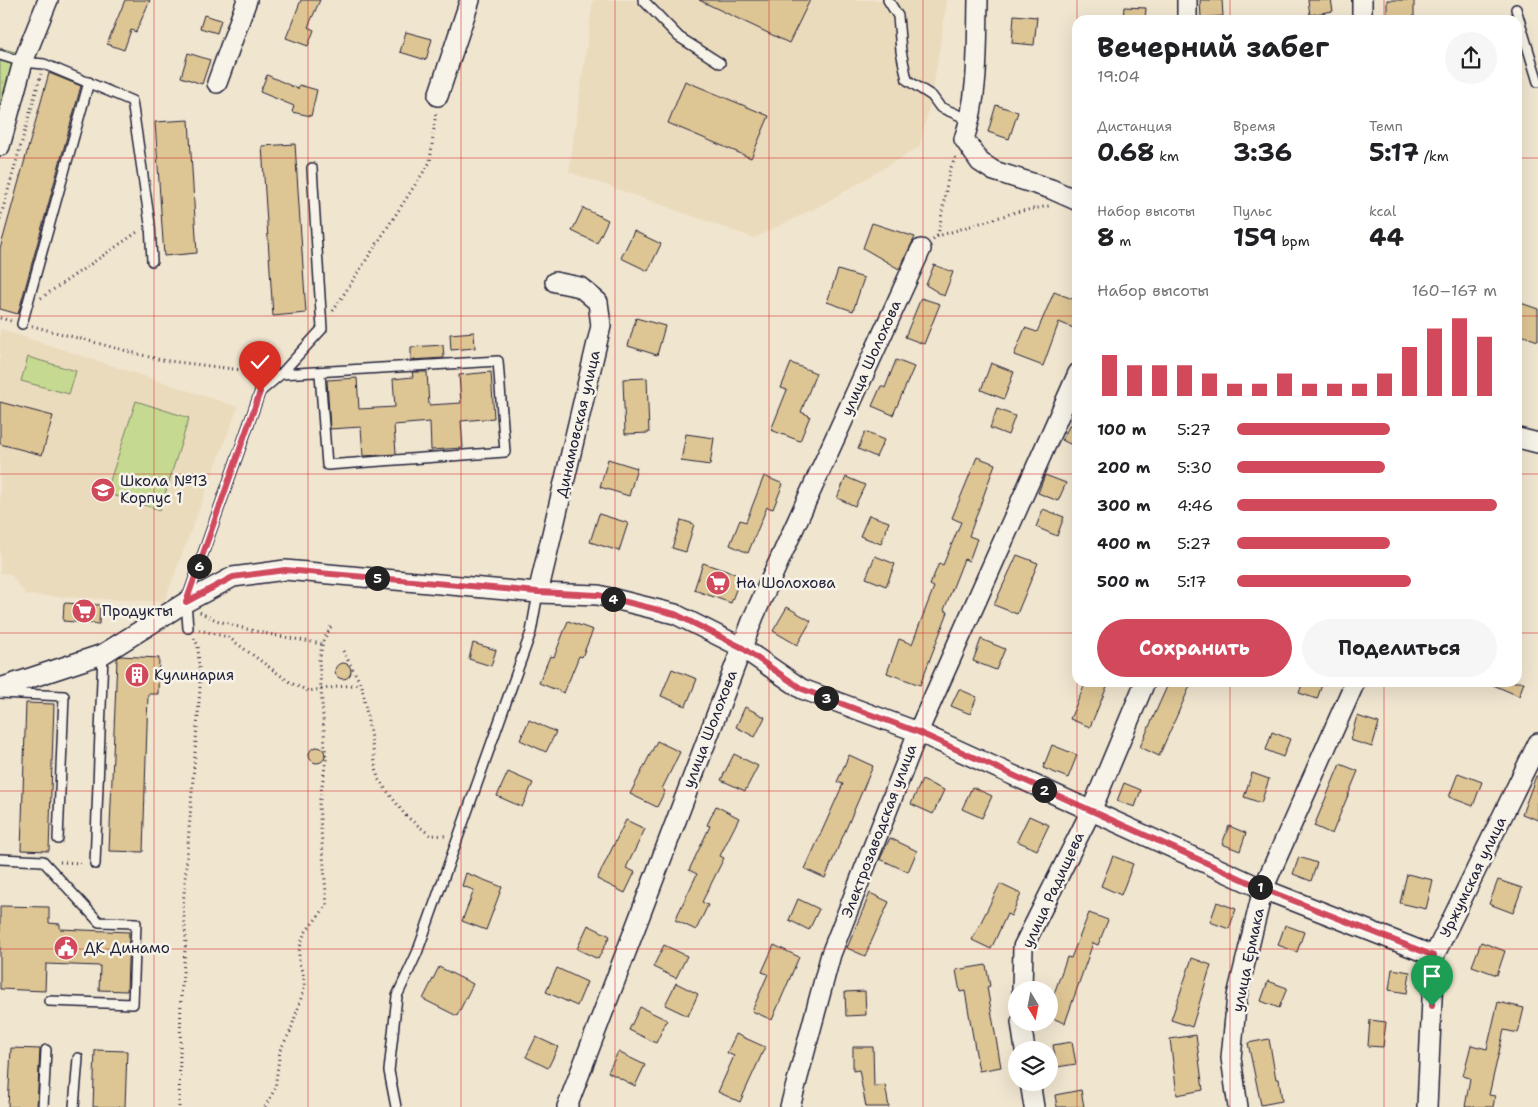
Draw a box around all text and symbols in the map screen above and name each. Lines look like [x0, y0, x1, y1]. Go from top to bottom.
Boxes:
text: Вечерний забег [1097, 28, 1329, 66]
button: share [1445, 32, 1497, 84]
text: 19:04 [1097, 66, 1140, 87]
text: Дистанция [1097, 117, 1172, 135]
text: Время [1233, 117, 1276, 135]
text: Темп [1369, 117, 1403, 135]
text: 0.68 [1097, 135, 1154, 169]
text: 3:36 [1233, 135, 1292, 169]
text: 5:17 [1369, 135, 1419, 169]
text: km [1154, 147, 1179, 165]
text: /km [1419, 147, 1449, 165]
text: Набор высоты [1097, 202, 1195, 220]
text: Пульс [1233, 202, 1272, 220]
text: kcal [1369, 202, 1396, 220]
text: 8 [1097, 220, 1115, 254]
text: 159 [1233, 220, 1277, 254]
text: 44 [1369, 220, 1404, 254]
text: m [1115, 232, 1131, 250]
text: bpm [1277, 232, 1310, 250]
text: Набор высоты [1097, 280, 1209, 301]
text: 160–167 m [1412, 280, 1497, 301]
street label: улица Шолохова [836, 296, 906, 419]
pin [239, 341, 281, 392]
icon: check [246, 348, 274, 376]
street label: Динамовская улица [551, 348, 605, 500]
text: 100 m [1097, 419, 1146, 440]
text: 5:27 [1177, 419, 1211, 440]
text: 200 m [1097, 457, 1150, 478]
text: 5:30 [1177, 457, 1212, 478]
place label: Школа №13 Корпус 1 [120, 471, 208, 508]
school or university icon: Школа №13 Корпус 1 [90, 477, 116, 503]
text: 300 m [1097, 495, 1151, 516]
text: 4:46 [1177, 495, 1213, 516]
text: 400 m [1097, 533, 1151, 554]
text: 5:27 [1177, 533, 1211, 554]
pin: 6 [186, 554, 212, 578]
text: 6 [195, 557, 204, 575]
pin: 5 [364, 566, 390, 590]
text: 5 [373, 569, 382, 587]
supermarket icon: На Шолохова [705, 570, 731, 596]
text: 500 m [1097, 571, 1149, 592]
text: 5:17 [1177, 571, 1207, 592]
place label: На Шолохова [736, 573, 836, 593]
pin: 4 [600, 586, 626, 612]
text: 4 [609, 590, 618, 608]
supermarket icon: Продукты [71, 598, 97, 624]
place label: Продукты [102, 601, 173, 621]
button: Сохранить [1097, 619, 1292, 677]
button: Поделиться [1302, 619, 1497, 677]
building icon: Кулинария [124, 662, 150, 688]
place label: Кулинария [154, 665, 234, 685]
street label: улица Шолохова [678, 667, 742, 791]
pin: 3 [814, 686, 838, 710]
text: 3 [822, 689, 831, 707]
street label: Электрозаводская улица [837, 741, 922, 921]
pin: 2 [1032, 778, 1056, 802]
text: 2 [1040, 781, 1049, 799]
street label: Уржумская улица [1435, 813, 1511, 941]
street label: улица Радищева [1017, 828, 1089, 951]
pin: 1 [1248, 874, 1272, 900]
text: 1 [1257, 878, 1264, 896]
street label: улица Ермака [1227, 906, 1269, 1014]
public building icon: ДК Динамо [53, 935, 79, 961]
place label: ДК Динамо [84, 938, 170, 958]
pin [1411, 955, 1453, 1006]
icon: arrive [1418, 962, 1446, 990]
north arrow [1008, 981, 1058, 1031]
map controls [1008, 981, 1058, 1091]
button: layers [1008, 1041, 1058, 1091]

